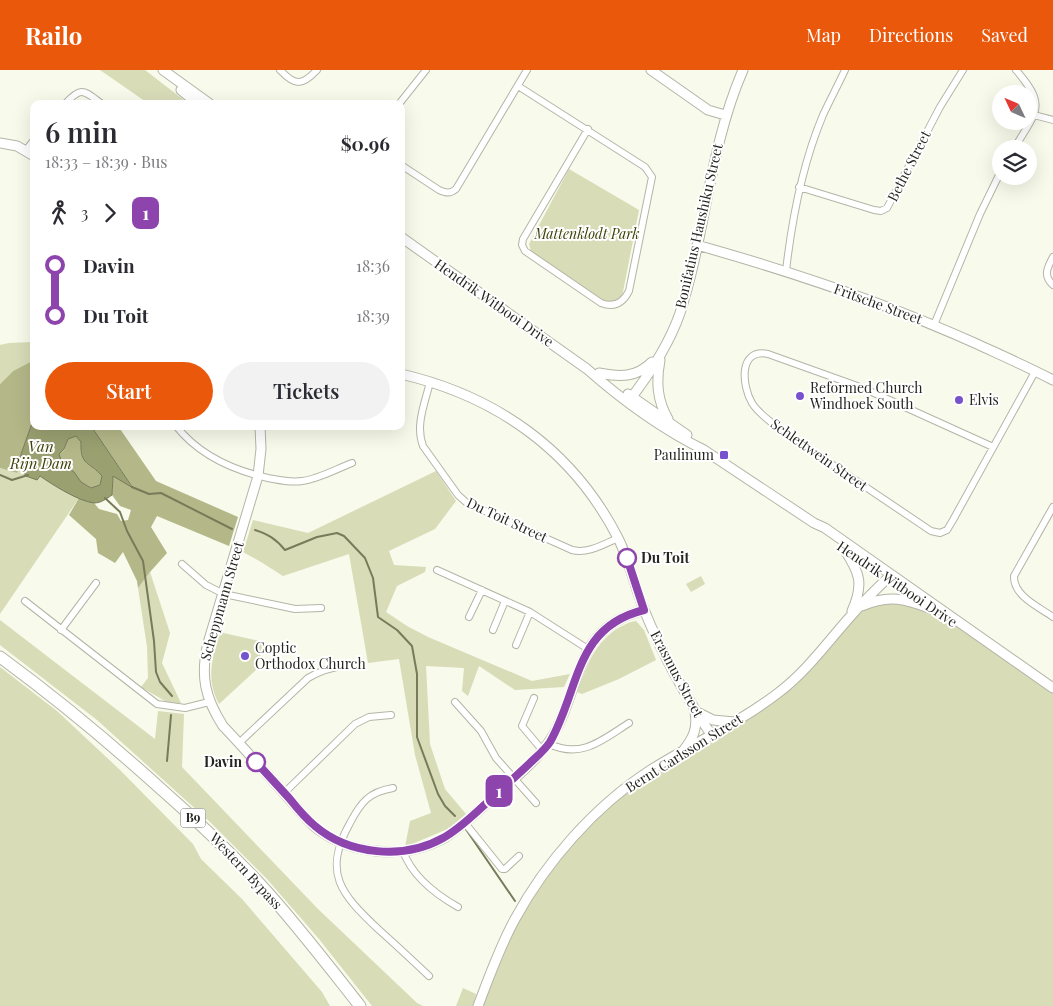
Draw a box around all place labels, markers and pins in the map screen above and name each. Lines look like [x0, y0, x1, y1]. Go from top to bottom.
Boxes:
place label: Reformed Church Windhoek South [809, 378, 923, 413]
marker: Reformed Church Windhoek South [794, 390, 806, 402]
place label: Elvis [969, 390, 999, 409]
marker: Elvis [953, 394, 965, 406]
place label: Paulinum [654, 445, 715, 464]
marker: Paulinum [718, 449, 730, 461]
marker: Du Toit [617, 548, 637, 568]
place label: Du Toit [641, 548, 689, 567]
place label: Coptic Orthodox Church [255, 638, 366, 673]
marker: Coptic Orthodox Church [239, 650, 251, 662]
place label: Davin [204, 752, 242, 771]
marker: Davin [246, 752, 266, 772]

